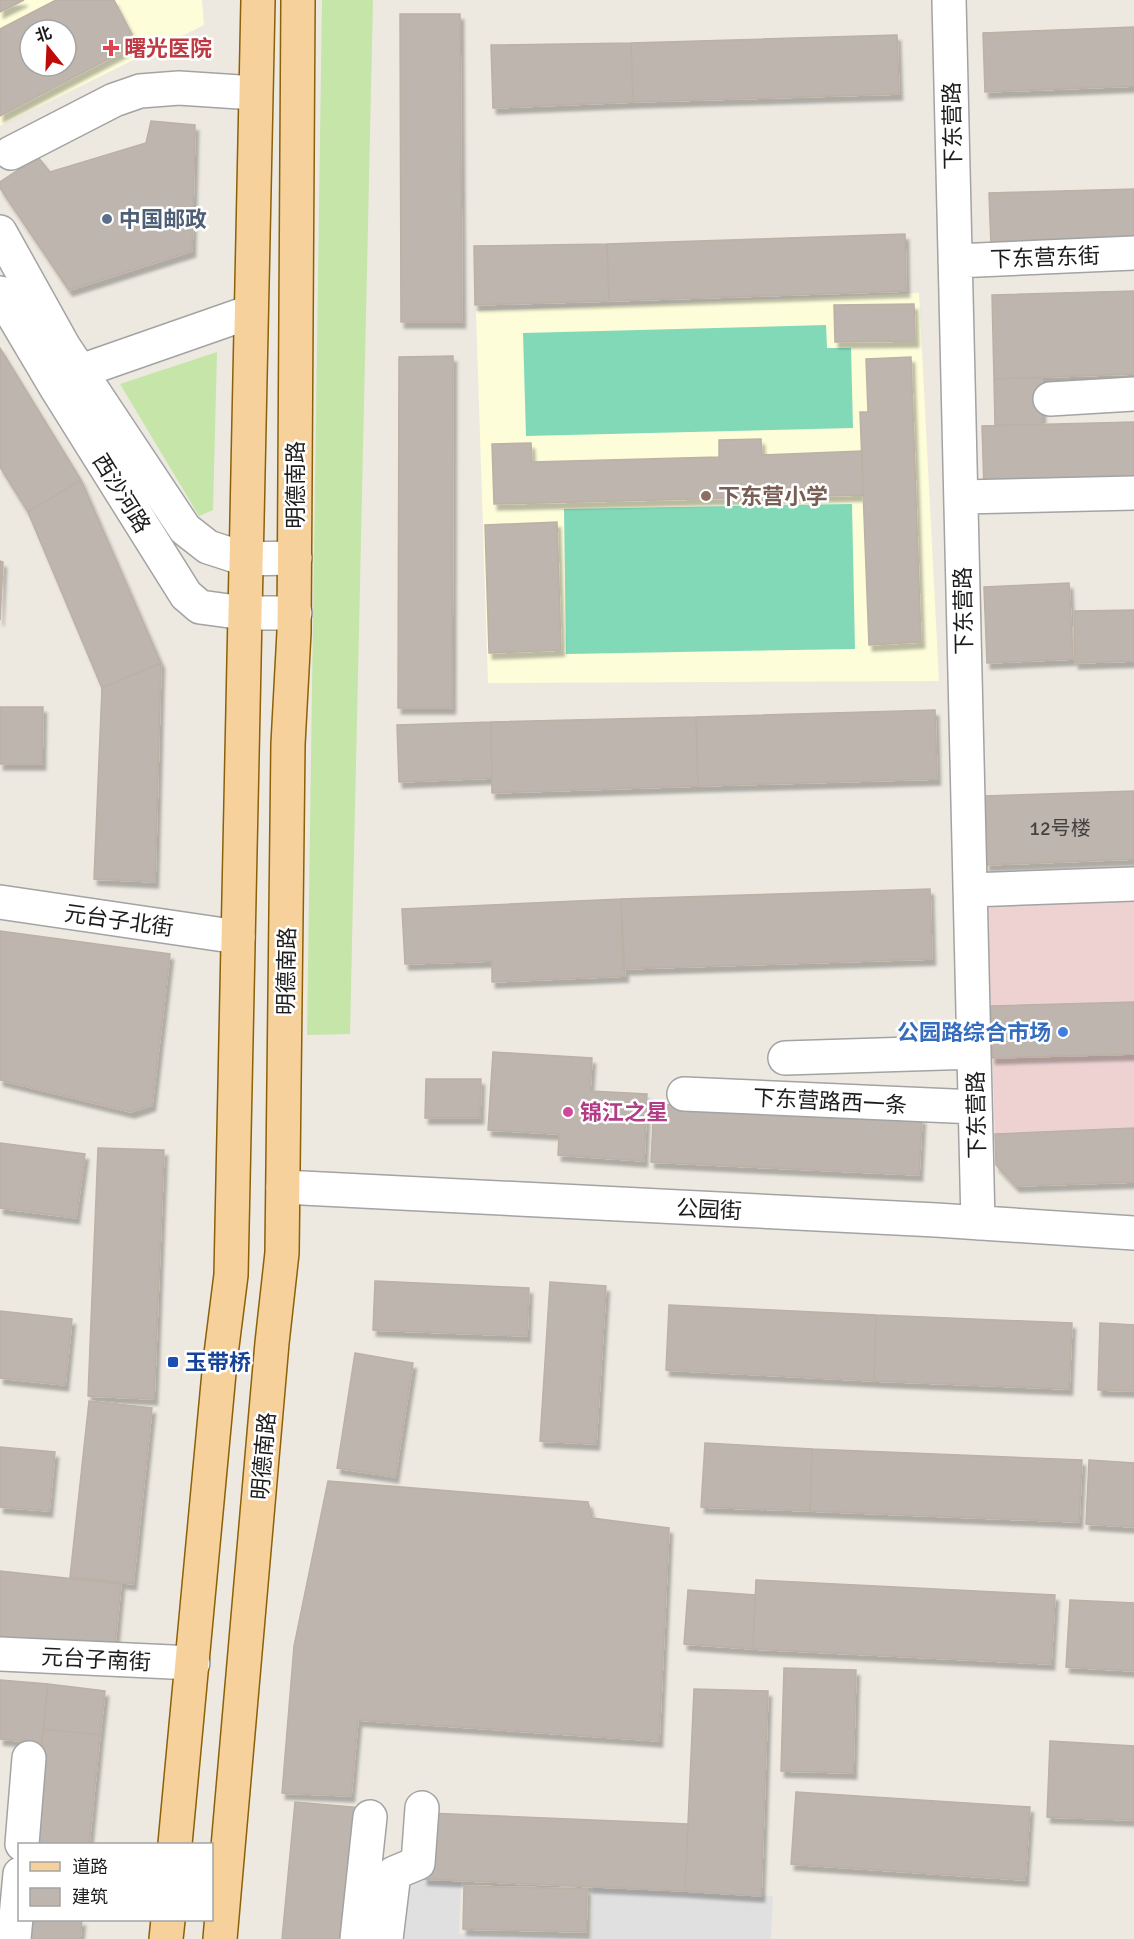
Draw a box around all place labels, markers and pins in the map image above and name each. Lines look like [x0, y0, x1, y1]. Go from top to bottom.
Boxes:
place label: 曙光医院 [124, 35, 212, 62]
marker: 曙光医院 [102, 39, 120, 57]
place label: 中国邮政 [119, 206, 207, 233]
marker: 中国邮政 [100, 212, 114, 226]
place label: 下东营小学 [718, 483, 828, 510]
marker: 下东营小学 [699, 489, 713, 503]
place label: 公园路综合市场 [897, 1019, 1051, 1046]
marker: 公园路综合市场 [1056, 1025, 1070, 1039]
place label: 锦江之星 [580, 1099, 668, 1126]
marker: 锦江之星 [561, 1105, 575, 1119]
place label: 玉带桥 [185, 1349, 251, 1376]
marker: 玉带桥 [166, 1355, 180, 1369]

